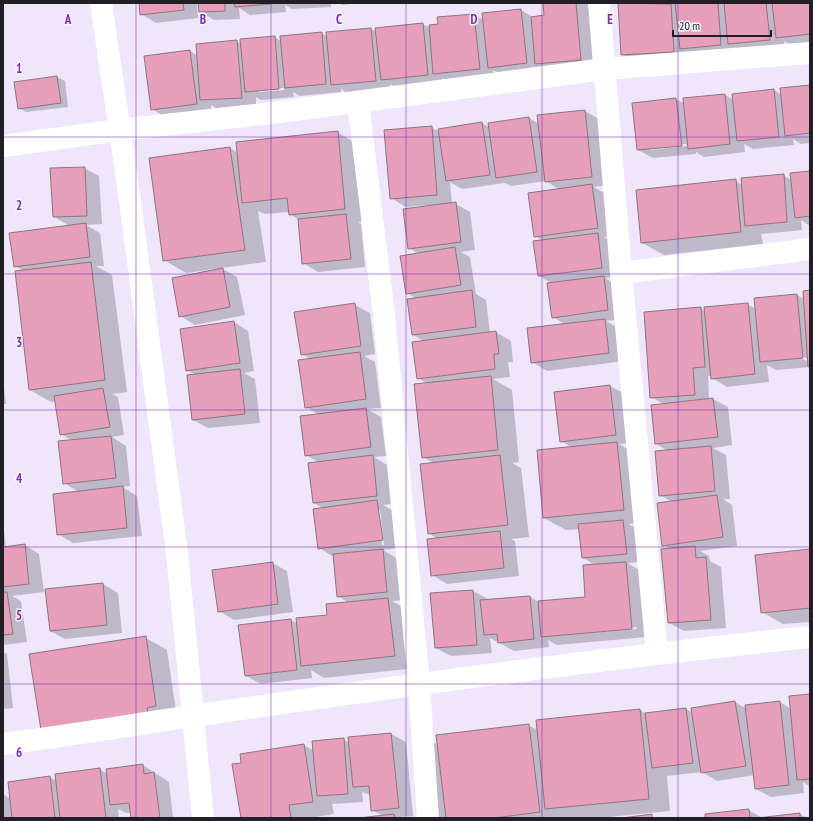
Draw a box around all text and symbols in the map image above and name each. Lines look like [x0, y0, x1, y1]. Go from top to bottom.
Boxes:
text: A [64, 11, 72, 28]
text: B [200, 11, 206, 28]
text: C [336, 11, 342, 28]
text: D [471, 11, 478, 28]
text: E [607, 11, 613, 28]
scale bar [673, 12, 771, 38]
text: 20 m [679, 18, 700, 33]
text: 1 [16, 60, 22, 77]
text: 2 [16, 197, 22, 214]
text: 3 [16, 334, 22, 351]
text: 4 [16, 470, 23, 487]
text: 5 [16, 607, 22, 624]
text: 6 [16, 744, 22, 761]

